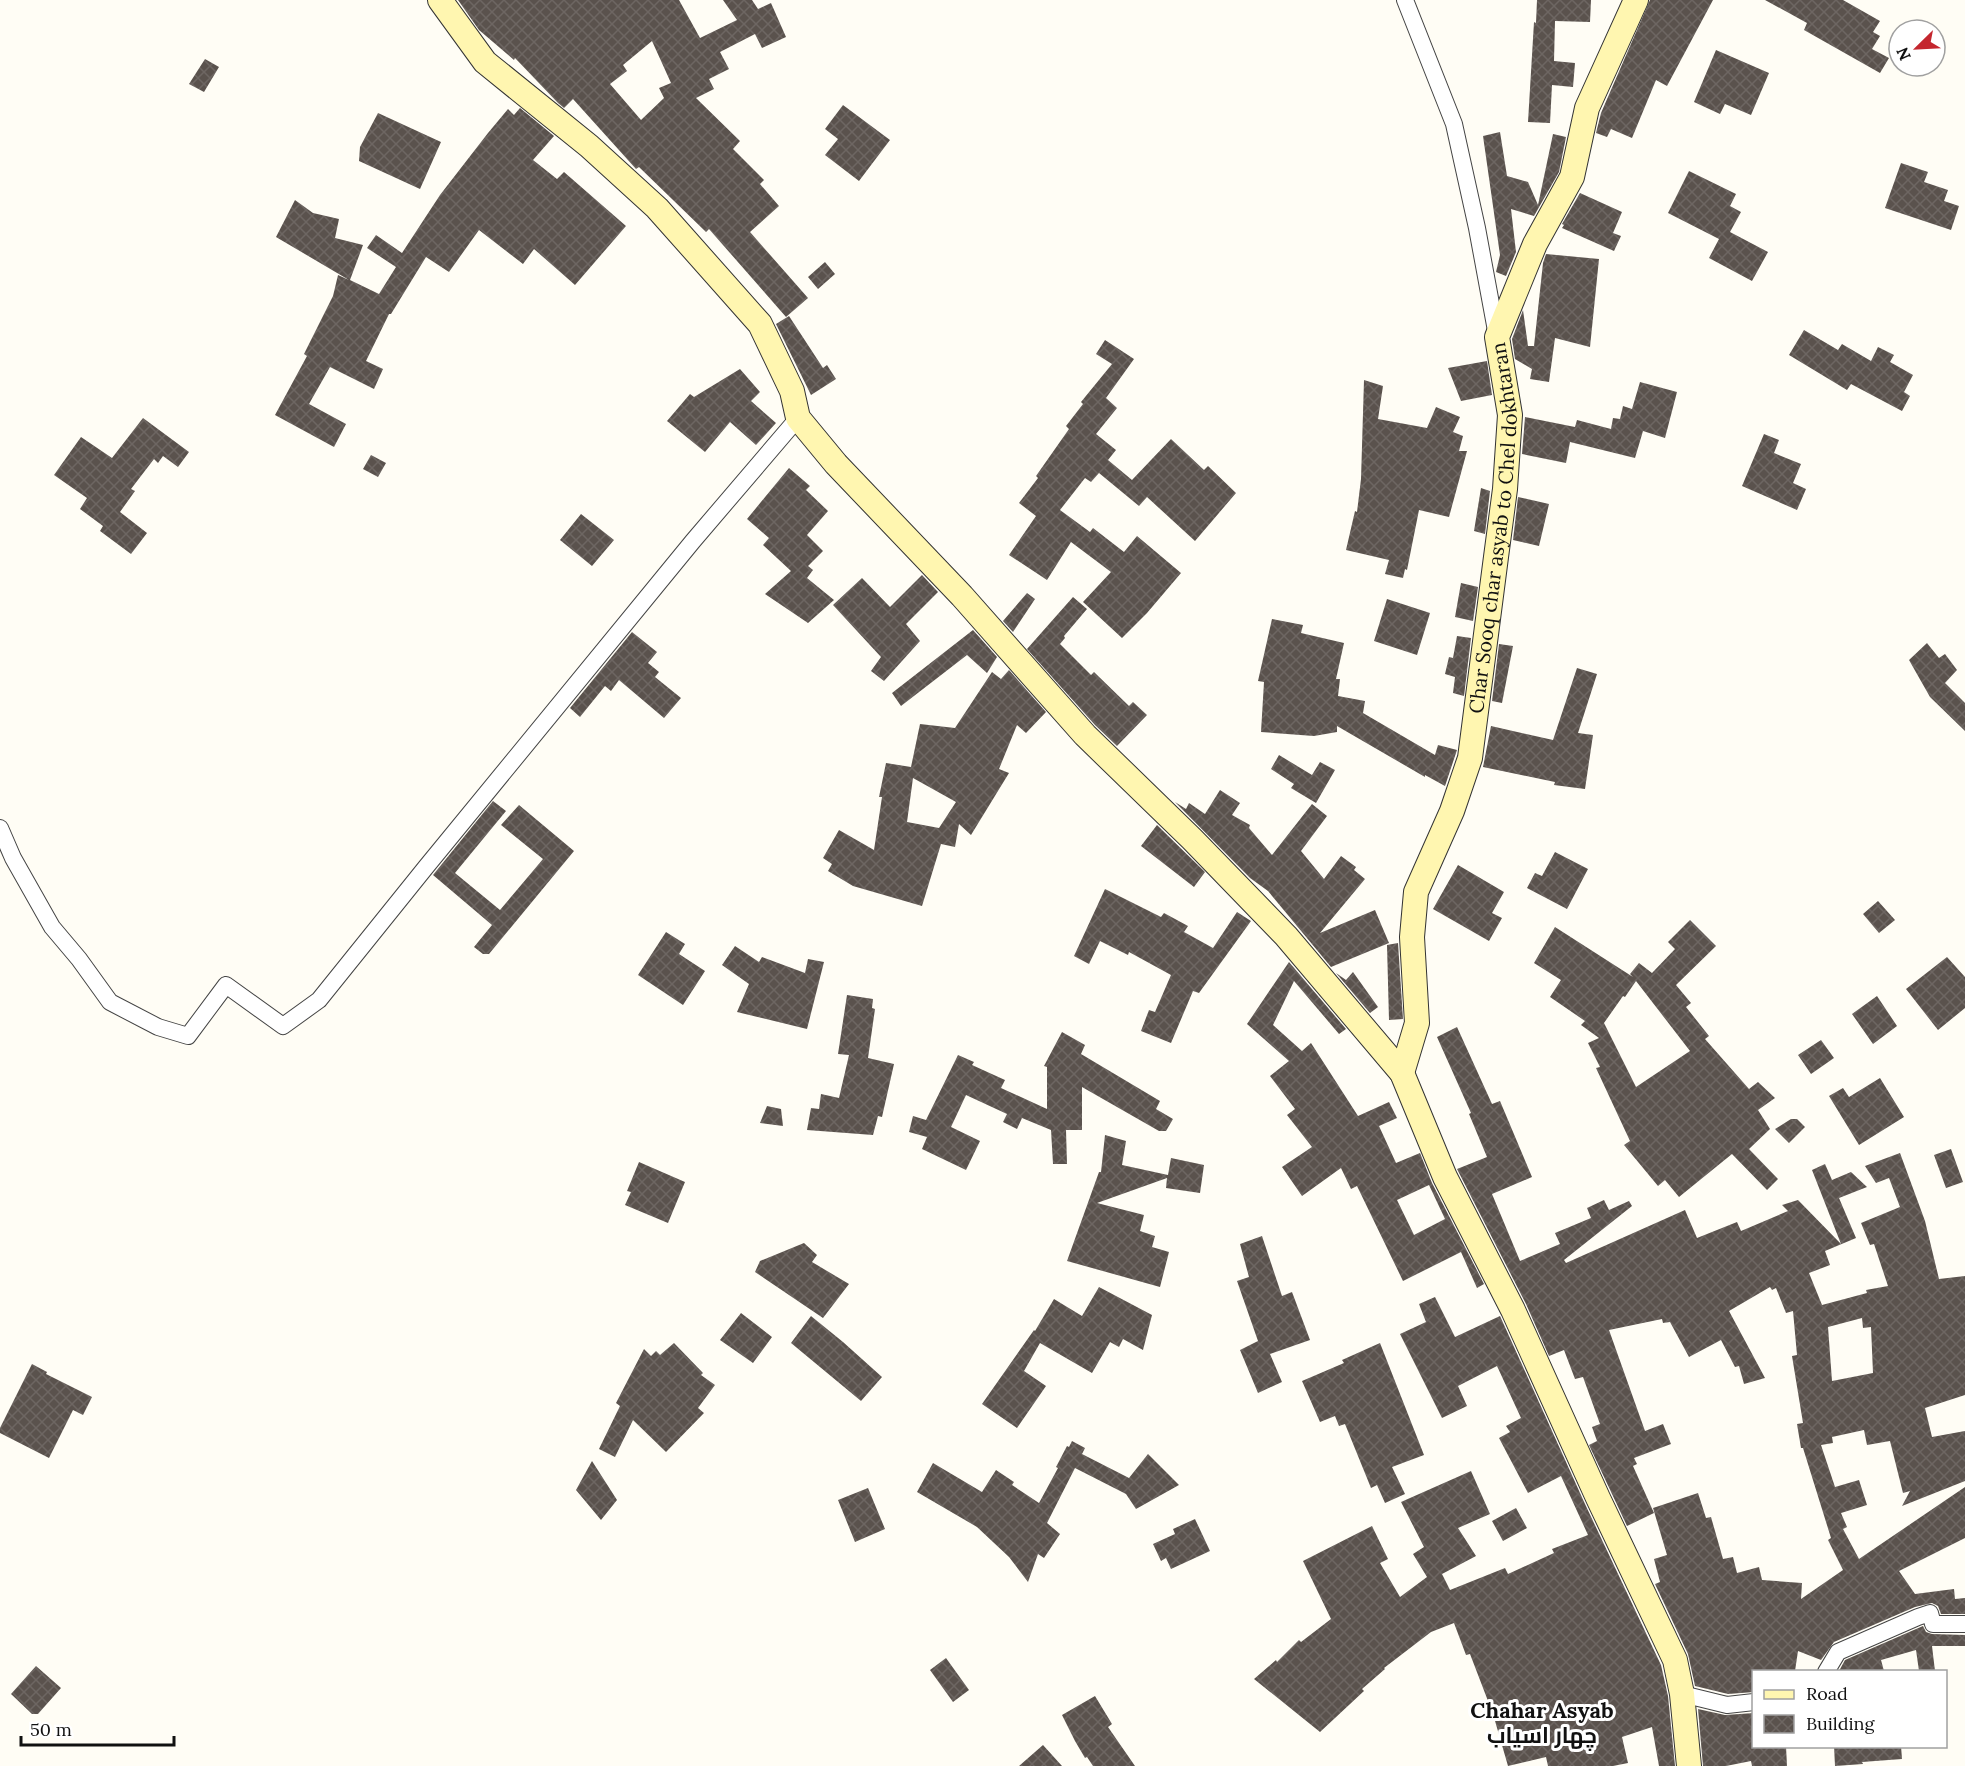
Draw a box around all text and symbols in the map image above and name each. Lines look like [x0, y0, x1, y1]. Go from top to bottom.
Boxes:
north arrow [1887, 18, 1947, 78]
text: N [1892, 44, 1915, 64]
street label: Char Sooq char asyab to Chel dokhtaran [1463, 341, 1522, 715]
legend [1752, 1670, 1947, 1748]
text: Road [1806, 1682, 1848, 1705]
district label: Chahar Asyab چهار اسیاب [1470, 1696, 1614, 1751]
scale bar [21, 1709, 174, 1747]
text: Building [1806, 1712, 1876, 1735]
text: 50 m [30, 1718, 72, 1741]

